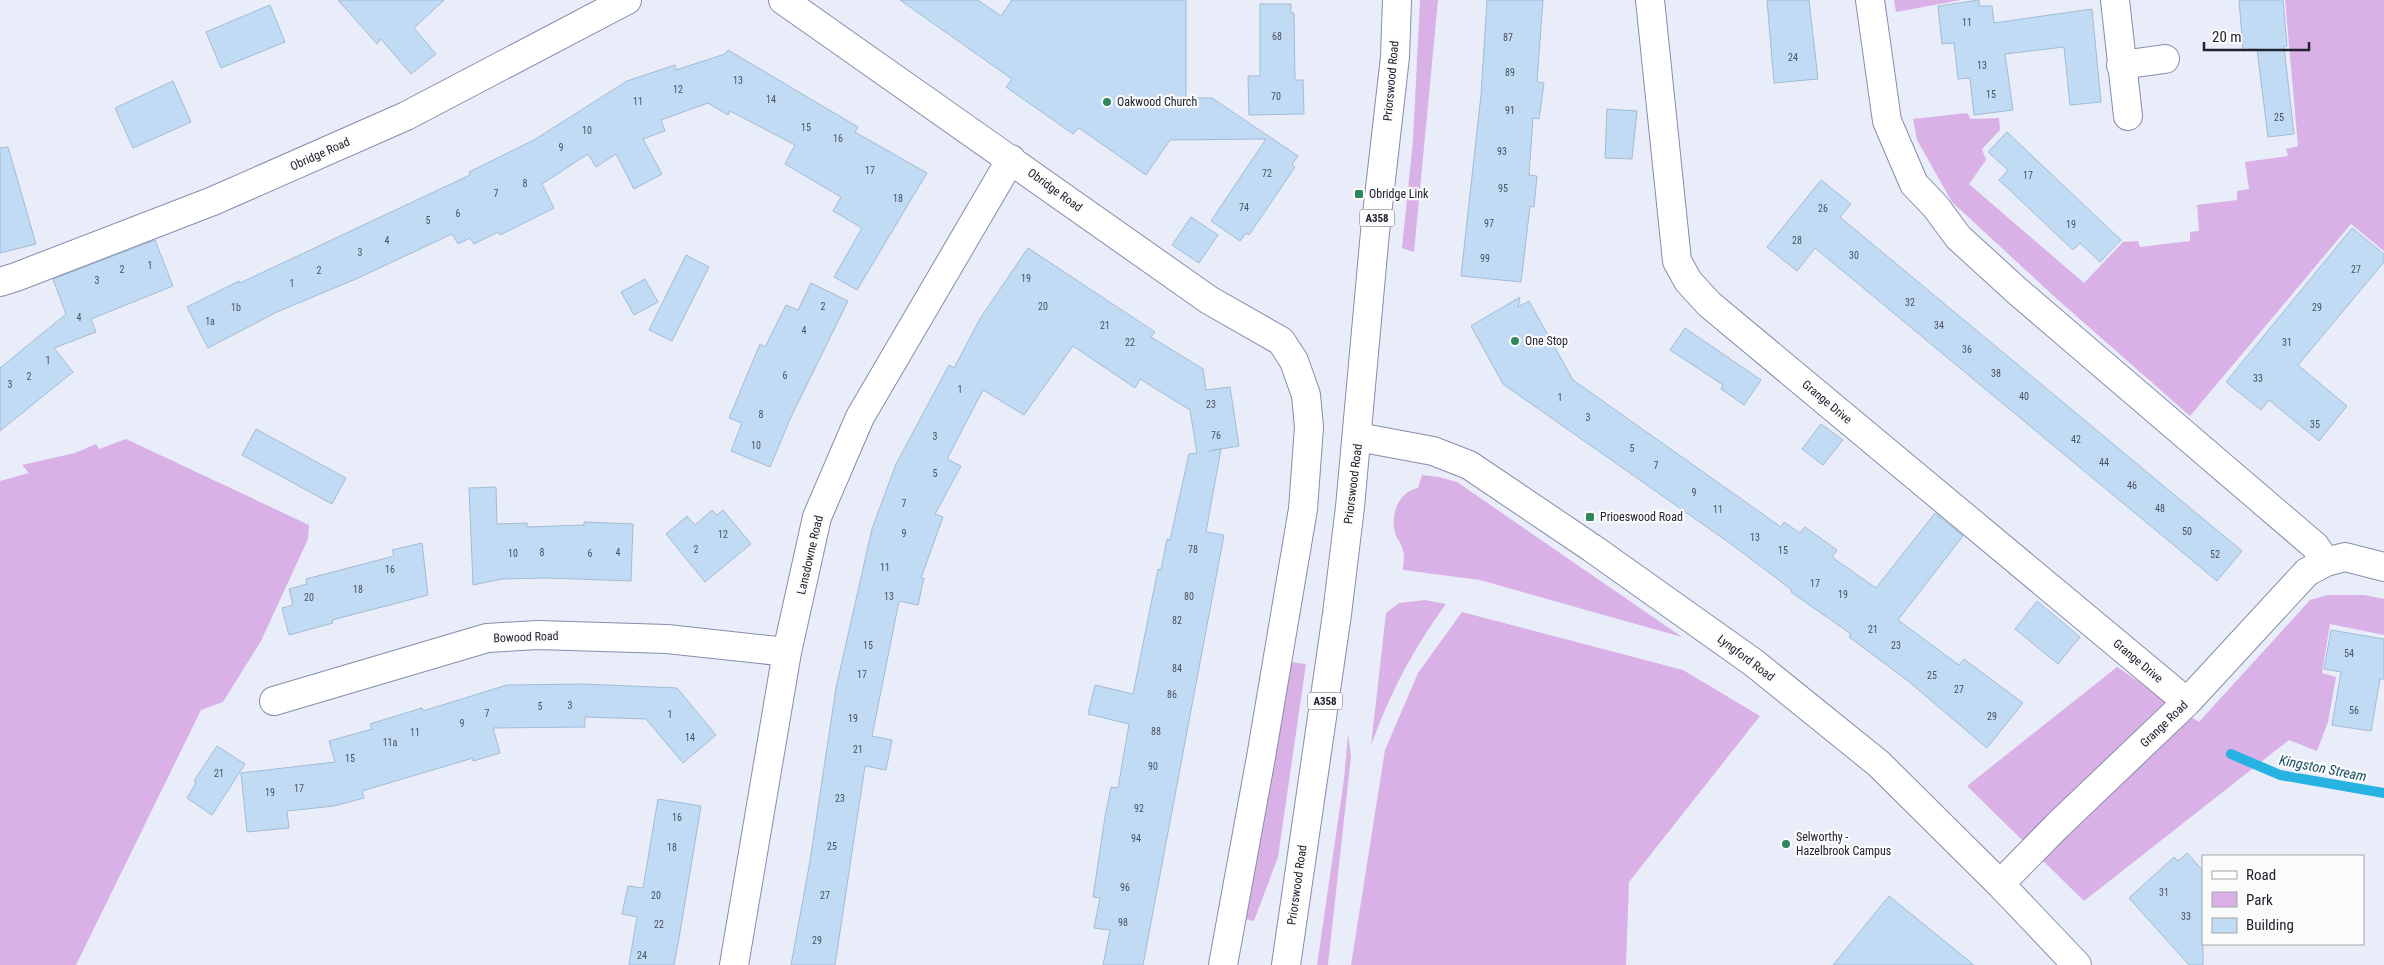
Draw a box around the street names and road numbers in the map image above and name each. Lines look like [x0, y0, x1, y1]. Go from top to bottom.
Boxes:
street label: Priorswood Road [1381, 40, 1402, 122]
street label: Obridge Road [288, 135, 352, 173]
street label: Obridge Road [1025, 166, 1085, 214]
road number: A358 [1360, 210, 1394, 227]
street label: Grange Drive [1799, 377, 1855, 427]
street label: Priorswood Road [1341, 443, 1365, 525]
street label: Lansdowne Road [794, 514, 826, 596]
street label: Bowood Road [493, 629, 559, 645]
street label: Lyngford Road [1715, 632, 1777, 684]
street label: Grange Drive [2110, 636, 2166, 686]
road number: A358 [1308, 692, 1342, 709]
street label: Grange Road [2137, 698, 2191, 750]
street label: Priorswood Road [1284, 844, 1310, 926]

